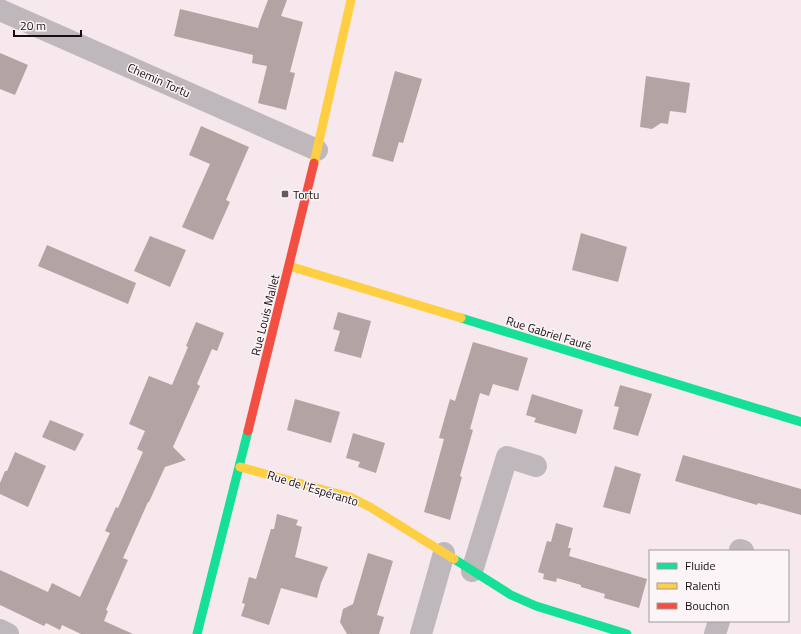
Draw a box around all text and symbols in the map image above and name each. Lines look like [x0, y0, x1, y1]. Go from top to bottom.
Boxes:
scale bar [14, 12, 81, 38]
text: 20 m [20, 16, 46, 35]
street label: Chemin Tortu [124, 58, 194, 102]
place label: Tortu [293, 185, 319, 204]
marker: Tortu [280, 189, 290, 199]
street label: Rue Louis Mallet [246, 271, 285, 358]
street label: Rue Gabriel Fauré [504, 311, 594, 355]
street label: Rue de l'Espéranto [265, 465, 361, 511]
legend [649, 550, 789, 622]
text: Fluide [685, 556, 716, 575]
text: Ralenti [685, 576, 720, 595]
text: Bouchon [685, 596, 730, 615]

